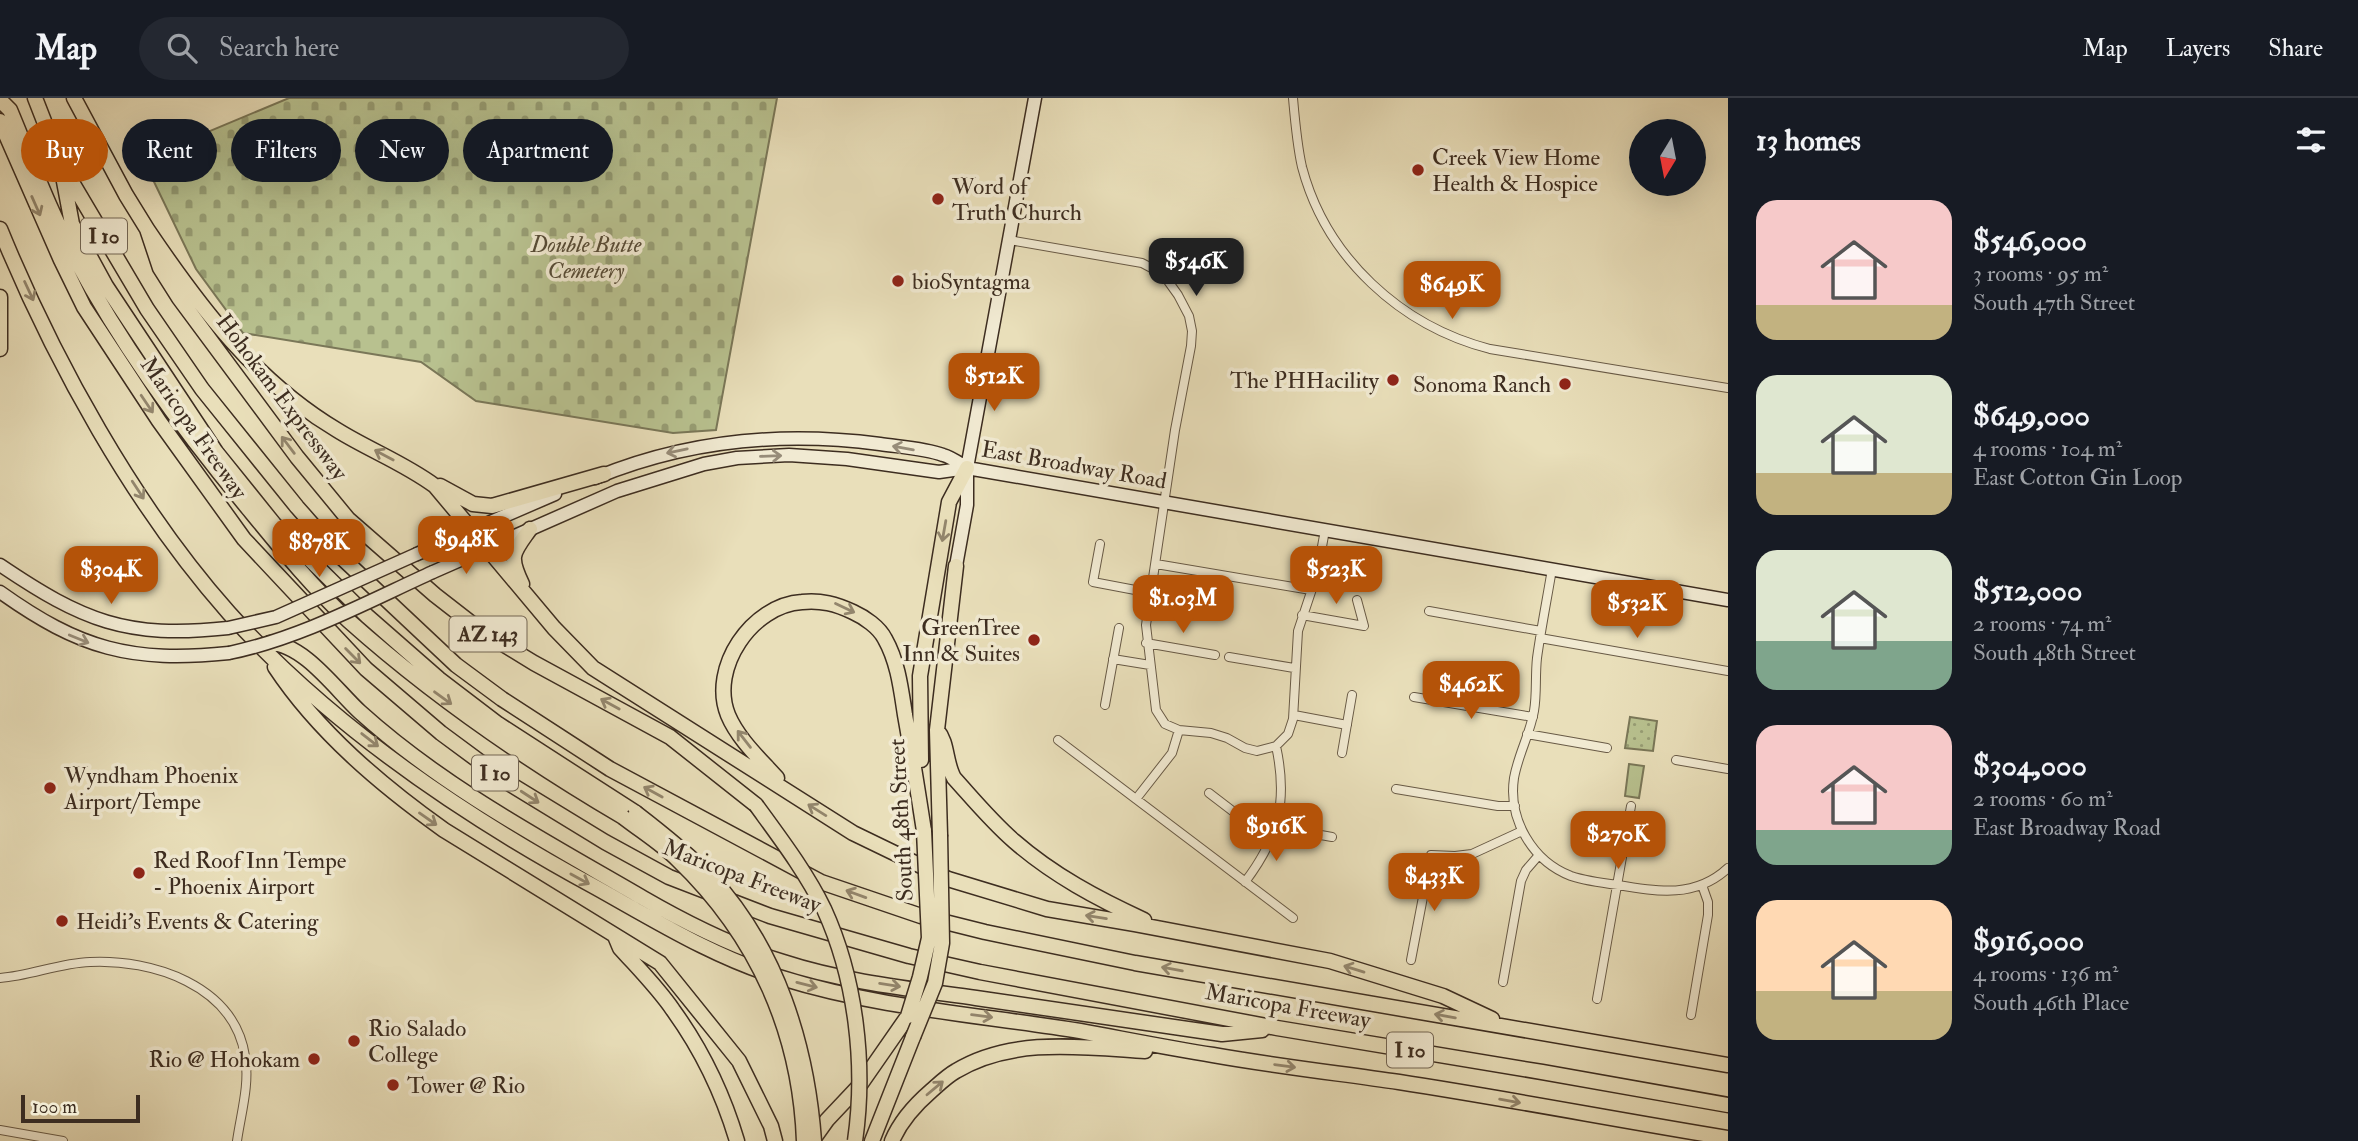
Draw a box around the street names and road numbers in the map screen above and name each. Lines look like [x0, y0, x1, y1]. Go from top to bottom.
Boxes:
road number: I 10 [81, 218, 127, 254]
street label: Hohokam Expressway [209, 308, 355, 487]
street label: Maricopa Freeway [133, 351, 254, 506]
street label: East Broadway Road [979, 434, 1169, 496]
road number: AZ 143 [449, 616, 526, 652]
street label: South 48th Street [882, 738, 920, 902]
road number: I 10 [472, 756, 518, 790]
street label: Maricopa Freeway [658, 832, 826, 921]
street label: Maricopa Freeway [1203, 977, 1374, 1036]
road number: I 10 [1387, 1032, 1433, 1068]

